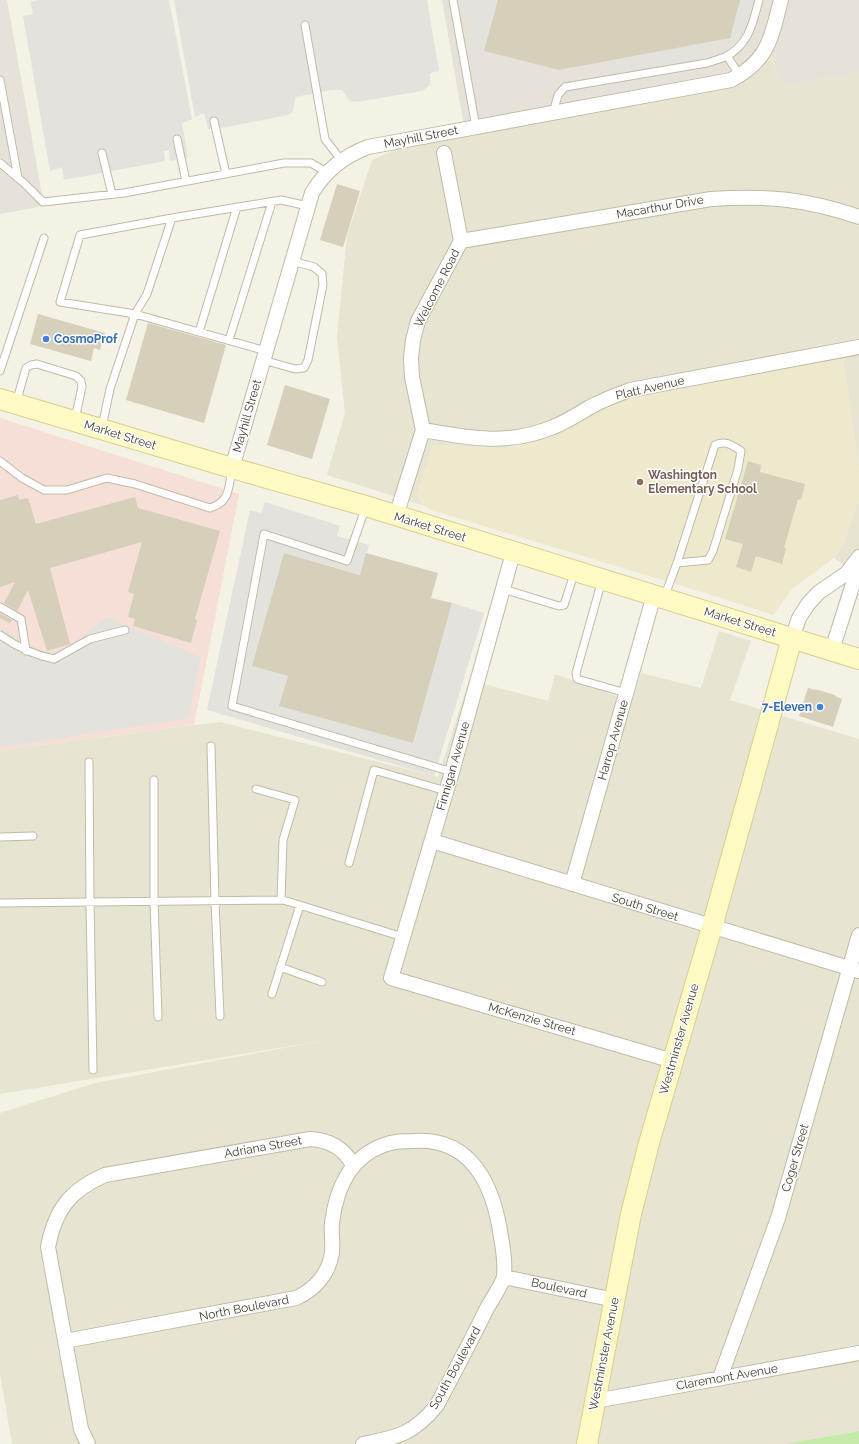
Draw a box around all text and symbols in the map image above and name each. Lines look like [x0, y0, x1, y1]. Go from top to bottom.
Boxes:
street label: Mayhill Street [383, 123, 459, 151]
street label: Macarthur Drive [615, 192, 705, 222]
street label: Welcome Road [411, 247, 463, 329]
place label: CosmoProf [54, 332, 118, 346]
marker: CosmoProf [41, 334, 51, 344]
street label: Platt Avenue [614, 373, 686, 403]
street label: Mayhill Street [230, 378, 264, 454]
street label: Market Street [82, 417, 158, 453]
place label: Washington Elementary School [648, 468, 757, 496]
marker: Washington Elementary School [635, 477, 645, 487]
street label: Market Street [392, 509, 468, 545]
street label: Market Street [702, 604, 778, 640]
street label: Harrop Avenue [595, 698, 631, 782]
place label: 7-Eleven [762, 700, 812, 714]
marker: 7-Eleven [815, 702, 825, 712]
street label: Finnigan Avenue [434, 720, 472, 812]
street label: South Street [610, 890, 680, 924]
street label: Westminster Avenue [656, 982, 702, 1096]
street label: McKenzie Street [487, 1000, 577, 1038]
street label: Coger Street [779, 1122, 811, 1194]
street label: Adriana Street [223, 1133, 303, 1161]
street label: Boulevard [530, 1275, 588, 1301]
street label: North Boulevard [198, 1292, 290, 1324]
street label: Westminster Avenue [586, 1296, 622, 1412]
street label: South Boulevard [426, 1324, 484, 1412]
street label: Claremont Avenue [675, 1361, 779, 1393]

